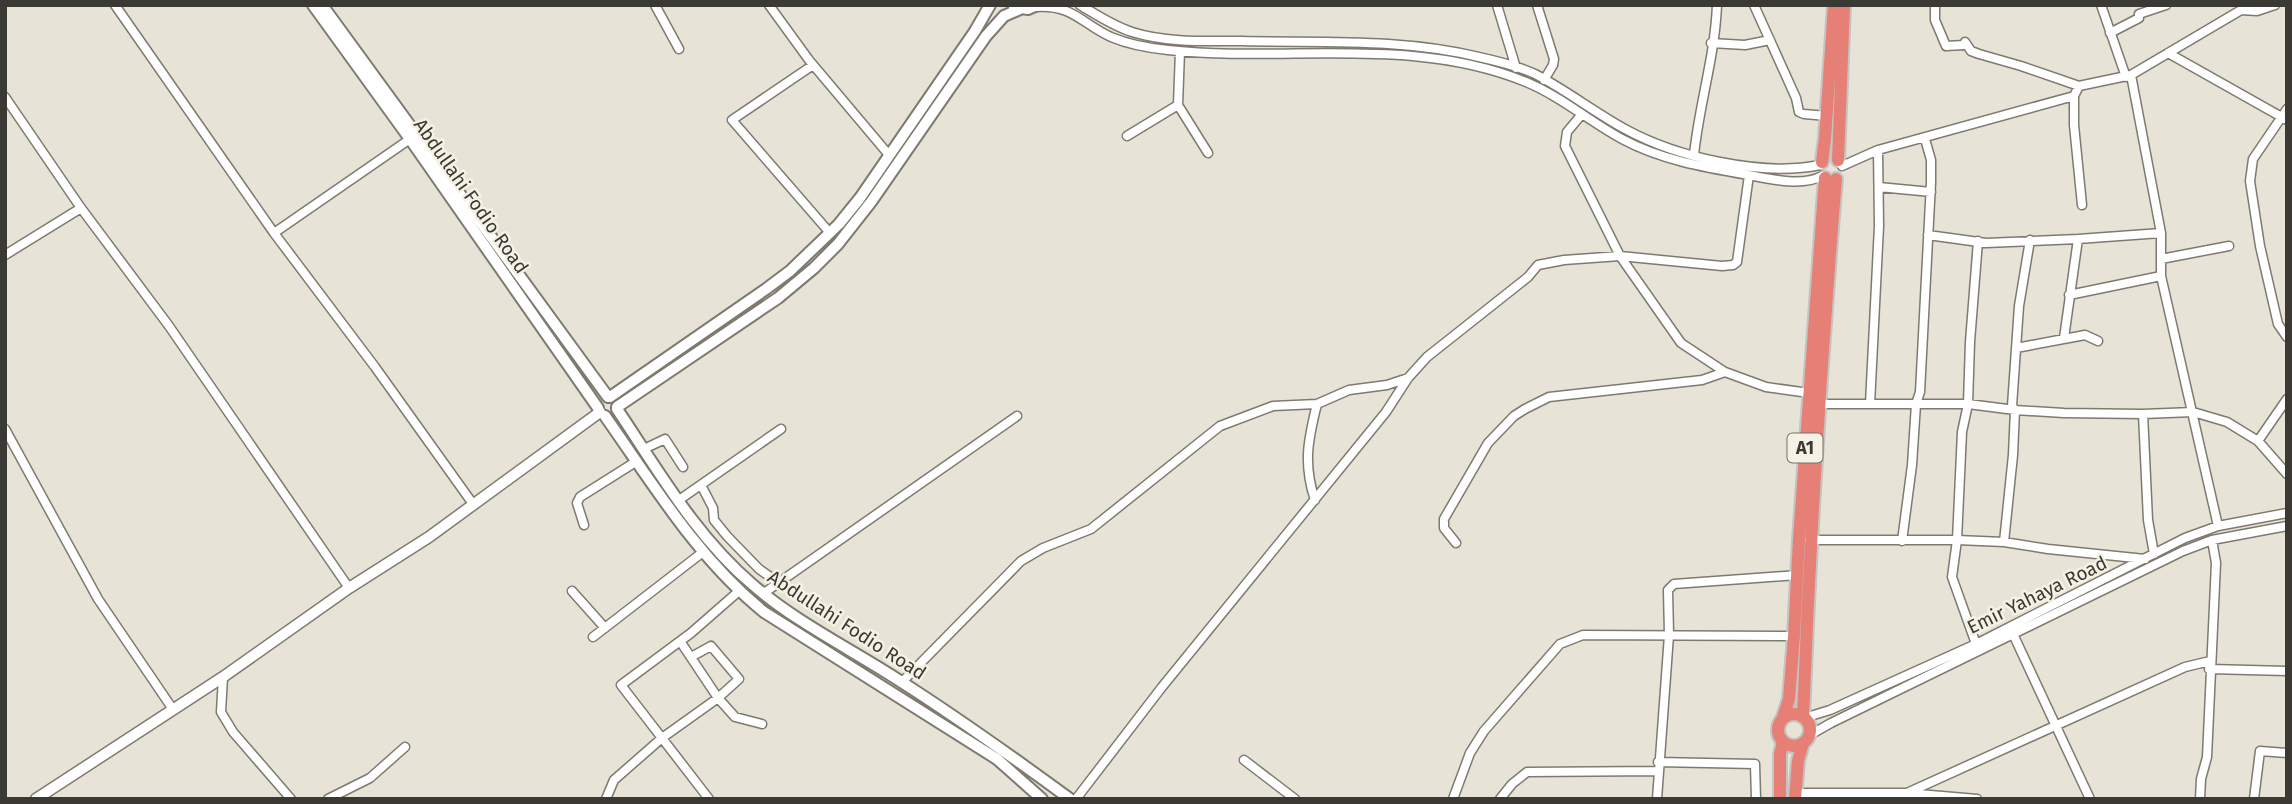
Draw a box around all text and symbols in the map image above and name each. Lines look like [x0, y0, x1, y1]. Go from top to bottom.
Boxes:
street label: Abdullahi Fodio Road [409, 114, 533, 278]
road number: A1 [1787, 434, 1822, 462]
street label: Emir Yahaya Road [1963, 551, 2111, 639]
street label: Abdullahi Fodio Road [764, 565, 930, 685]

